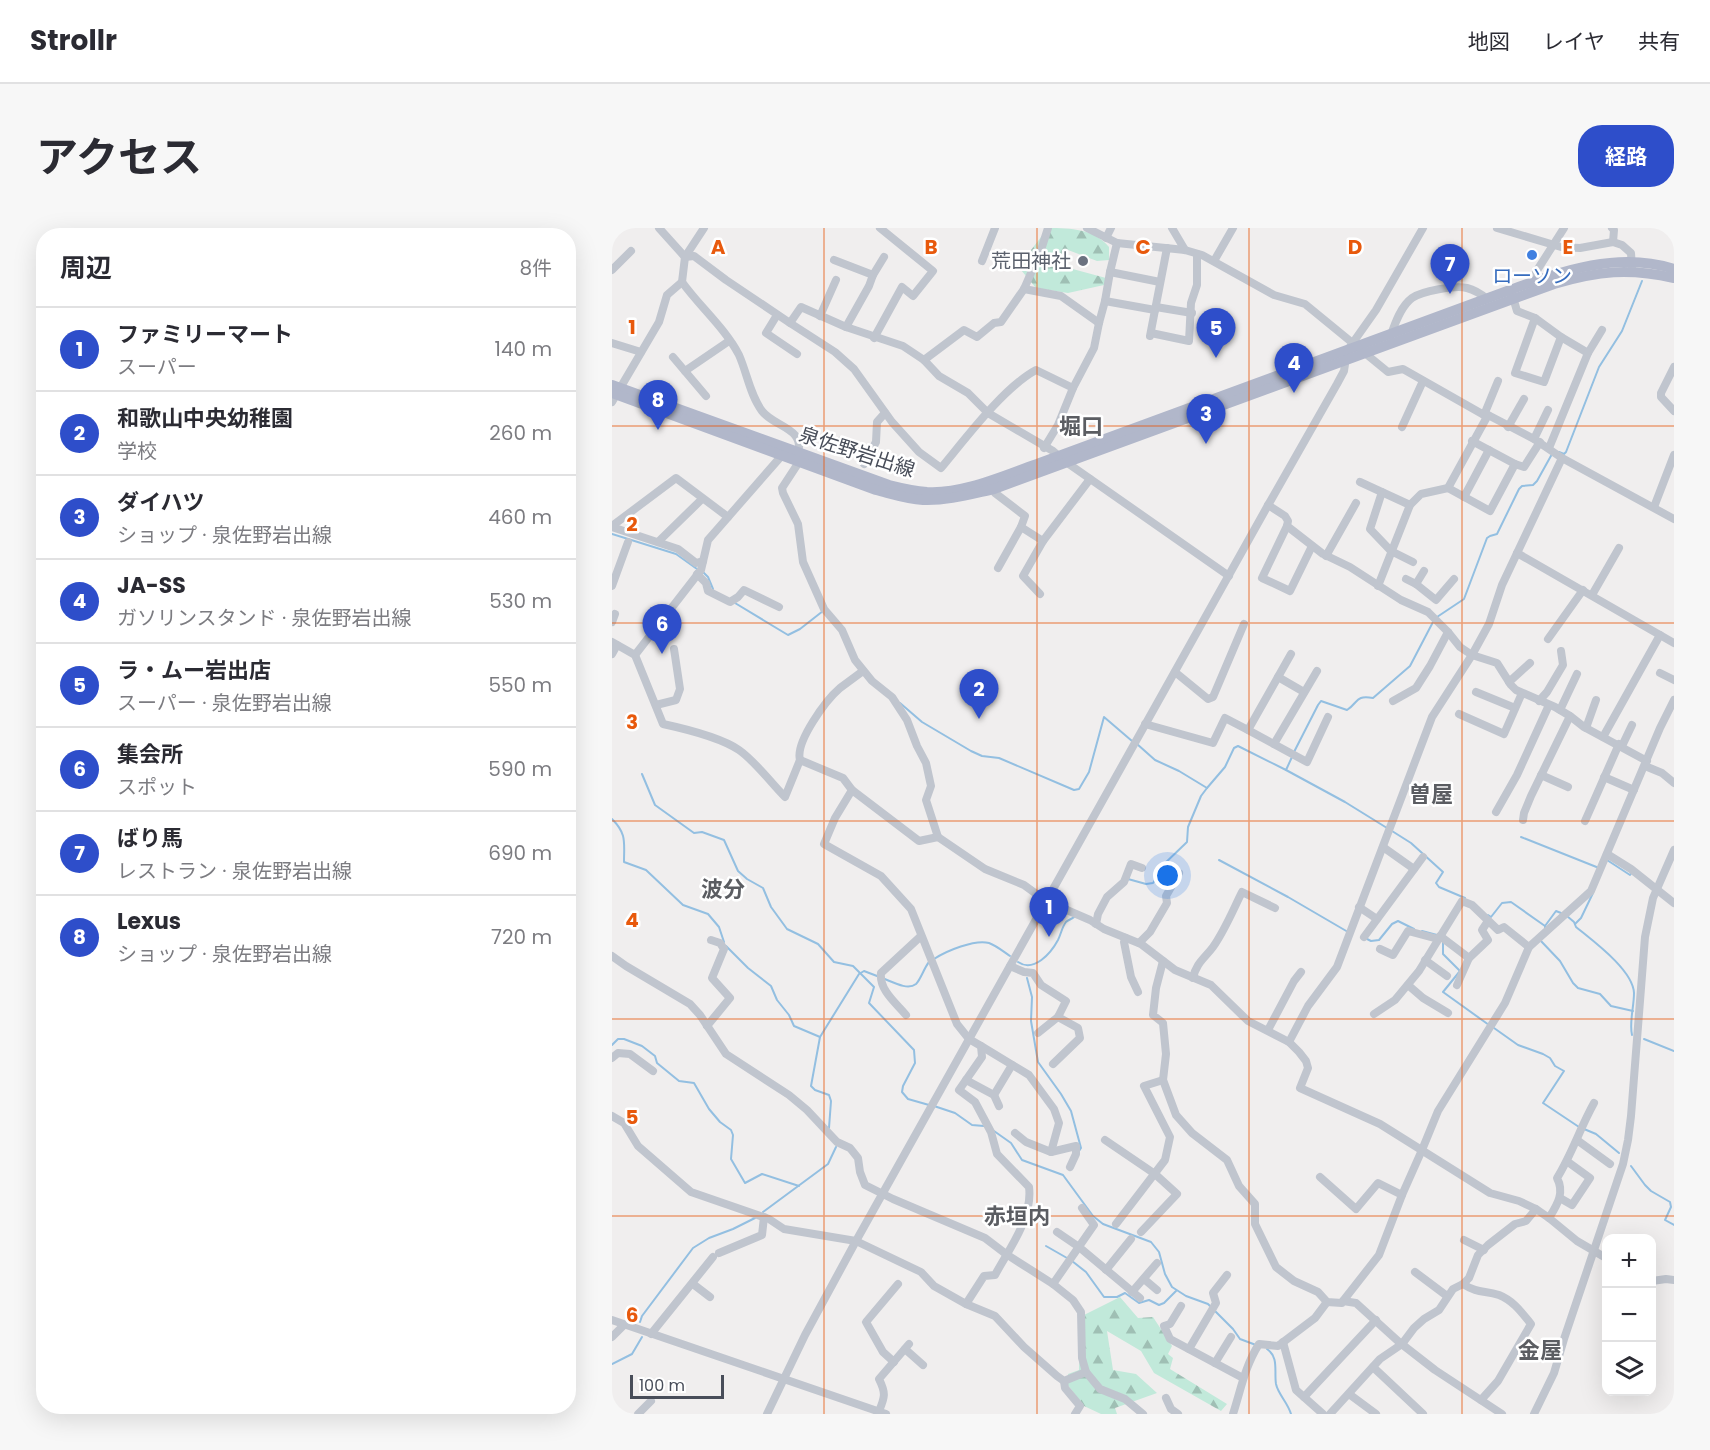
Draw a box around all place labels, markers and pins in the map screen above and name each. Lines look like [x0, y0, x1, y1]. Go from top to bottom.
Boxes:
pin: 7 [1430, 244, 1470, 294]
place label: 荒田神社 [991, 247, 1071, 275]
marker: ローソン [1525, 248, 1539, 262]
marker: 荒田神社 [1076, 254, 1090, 268]
place label: ローソン [1492, 262, 1572, 290]
pin: 5 [1196, 308, 1236, 358]
pin: 4 [1274, 344, 1314, 393]
pin: 8 [638, 380, 678, 430]
pin: 3 [1186, 394, 1226, 444]
pin: 6 [643, 604, 682, 654]
pin: 2 [960, 670, 998, 719]
pin: 1 [1030, 888, 1068, 937]

